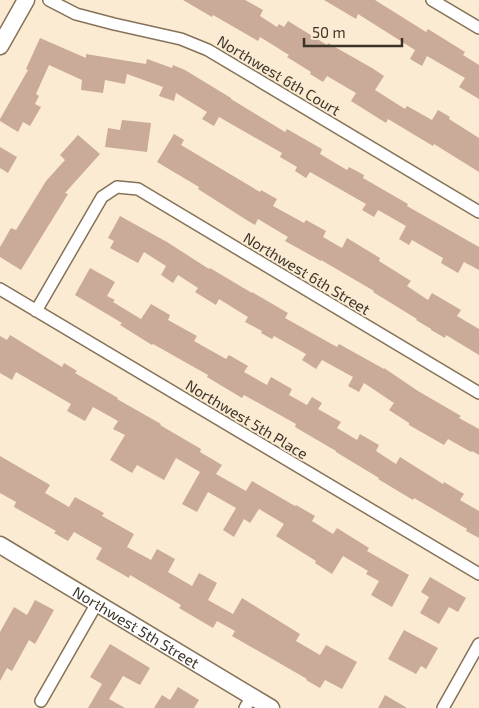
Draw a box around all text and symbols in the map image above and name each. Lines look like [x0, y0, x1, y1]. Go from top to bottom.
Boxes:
scale bar [304, 15, 402, 47]
text: 50 m [312, 23, 346, 41]
street label: Northwest 6th Court [214, 31, 344, 119]
street label: Northwest 6th Street [240, 228, 374, 318]
street label: Northwest 5th Place [183, 375, 311, 463]
street label: Northwest 5th Street [70, 582, 203, 672]

